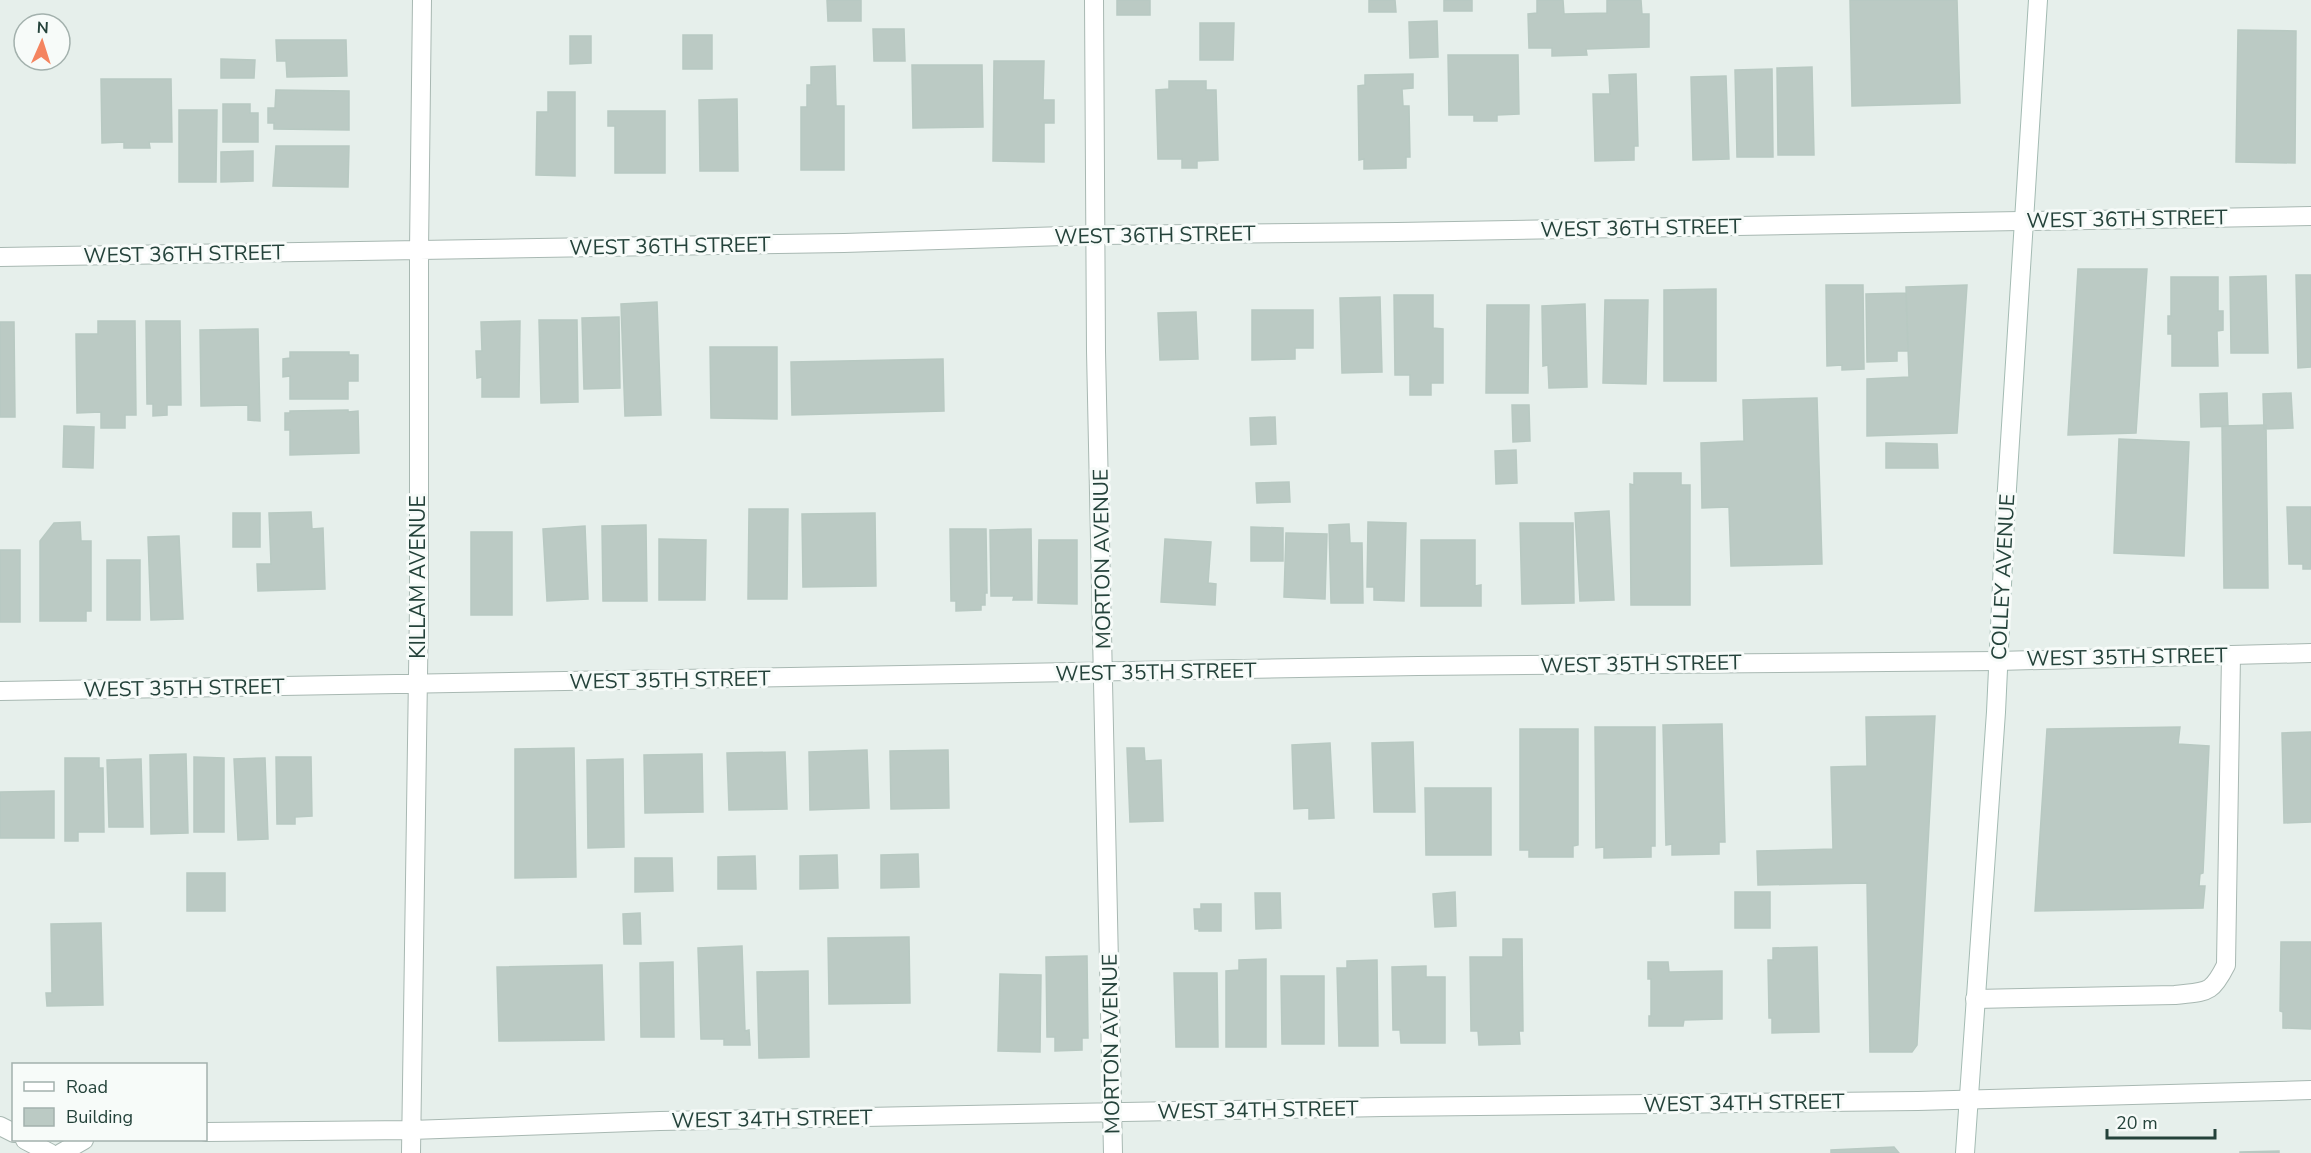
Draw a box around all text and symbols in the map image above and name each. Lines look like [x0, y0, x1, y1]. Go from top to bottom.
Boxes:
north arrow [12, 12, 72, 72]
text: N [36, 17, 49, 39]
street label: WEST 36TH STREET [2026, 203, 2228, 235]
street label: WEST 36TH STREET [1540, 212, 1742, 244]
street label: WEST 36TH STREET [1054, 219, 1256, 251]
street label: WEST 36TH STREET [569, 230, 771, 262]
street label: WEST 36TH STREET [83, 238, 285, 270]
street label: MORTON AVENUE [1086, 469, 1118, 649]
street label: COLLEY AVENUE [1985, 493, 2021, 661]
street label: KILLAM AVENUE [404, 495, 432, 659]
street label: WEST 35TH STREET [2026, 641, 2228, 673]
street label: WEST 35TH STREET [1540, 648, 1742, 680]
street label: WEST 35TH STREET [1055, 656, 1257, 688]
street label: WEST 35TH STREET [569, 664, 771, 696]
street label: WEST 35TH STREET [83, 672, 285, 704]
street label: MORTON AVENUE [1095, 954, 1127, 1134]
legend [12, 1063, 207, 1141]
text: Road [66, 1075, 108, 1099]
street label: WEST 34TH STREET [1643, 1087, 1845, 1119]
street label: WEST 34TH STREET [1157, 1094, 1359, 1126]
scale bar [2107, 1102, 2215, 1140]
street label: WEST 34TH STREET [671, 1103, 873, 1135]
text: Building [66, 1105, 133, 1129]
text: 20 m [2116, 1111, 2158, 1135]

